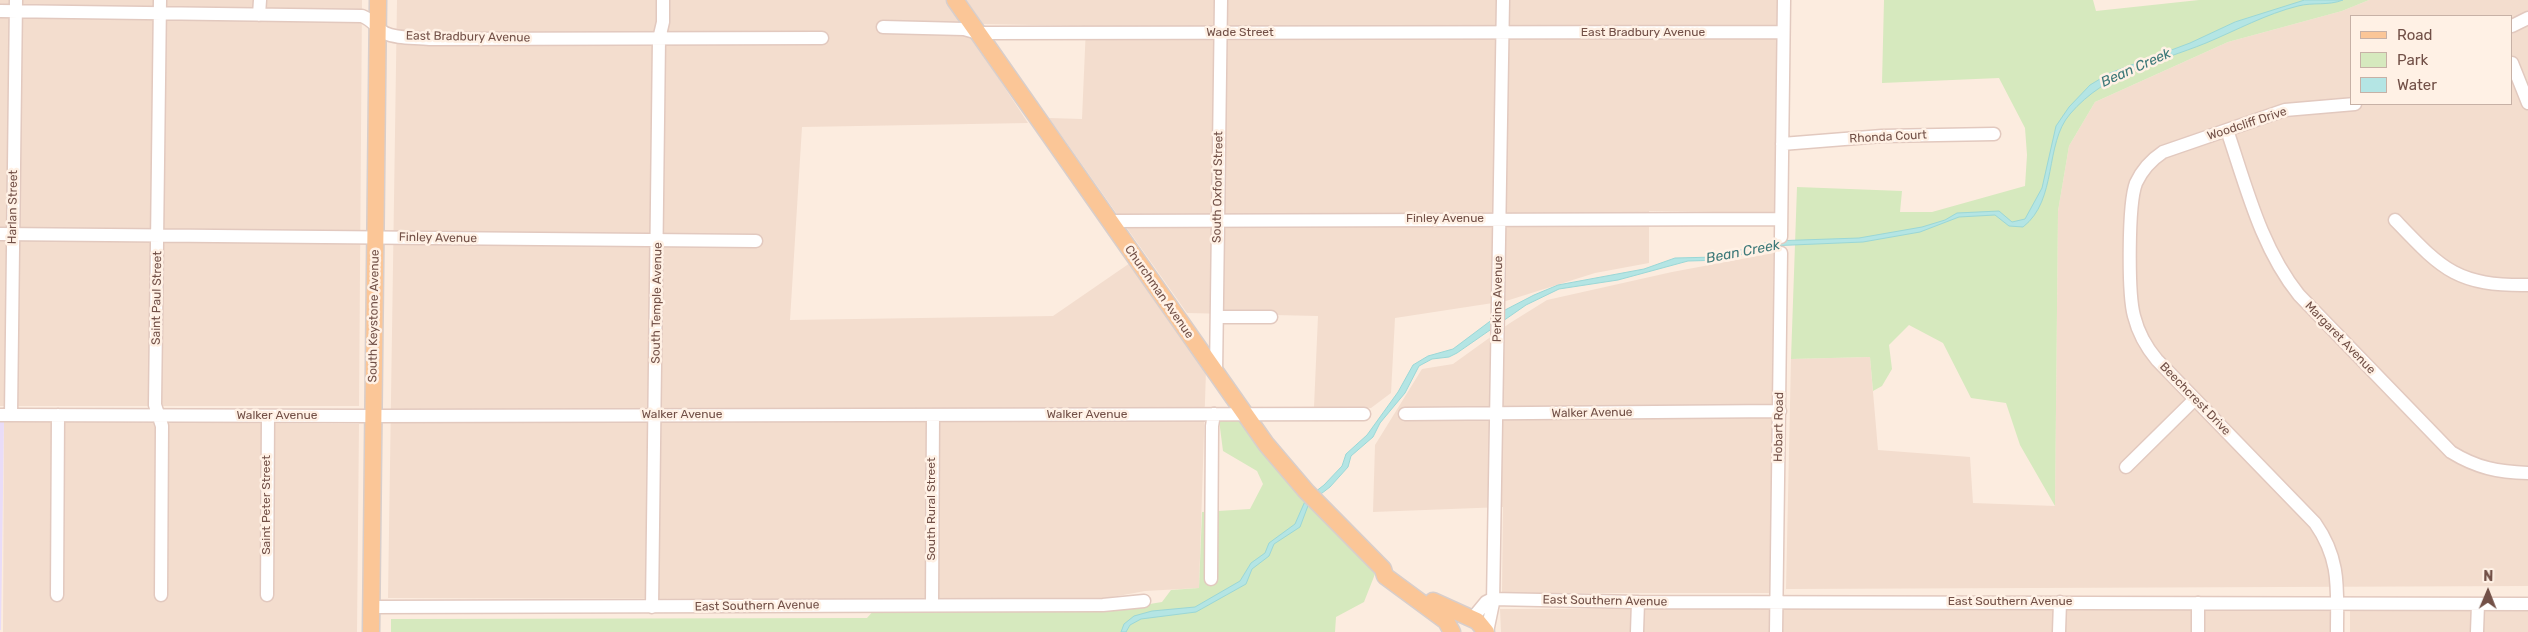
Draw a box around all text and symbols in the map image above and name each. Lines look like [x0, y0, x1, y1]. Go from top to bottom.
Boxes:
legend [2350, 15, 2513, 105]
street label: Wade Street [1206, 26, 1274, 40]
street label: East Bradbury Avenue [1581, 26, 1705, 40]
text: Road [2397, 26, 2433, 44]
street label: East Bradbury Avenue [406, 29, 530, 45]
water label: Bean Creek [2098, 45, 2174, 91]
text: Park [2397, 51, 2428, 69]
text: Water [2397, 76, 2437, 94]
street label: Woodcliff Drive [2205, 104, 2289, 144]
street label: Rhonda Court [1849, 128, 1927, 146]
street label: South Oxford Street [1210, 131, 1226, 243]
street label: Harlan Street [5, 170, 21, 244]
street label: Finley Avenue [1406, 212, 1484, 226]
street label: Finley Avenue [399, 230, 477, 246]
water label: Bean Creek [1705, 237, 1781, 267]
street label: South Temple Avenue [649, 242, 665, 364]
street label: Churchman Avenue [1121, 243, 1197, 341]
street label: South Keystone Avenue [366, 249, 382, 383]
street label: Saint Paul Street [149, 251, 165, 345]
street label: Perkins Avenue [1490, 256, 1506, 342]
street label: Margaret Avenue [2302, 299, 2378, 377]
street label: Beechcrest Drive [2157, 360, 2233, 438]
street label: Hobart Road [1771, 392, 1787, 462]
street label: Walker Avenue [1551, 405, 1633, 421]
street label: Walker Avenue [641, 408, 723, 422]
street label: Walker Avenue [1046, 408, 1128, 422]
street label: Walker Avenue [236, 409, 318, 423]
street label: Saint Peter Street [260, 455, 274, 555]
street label: South Rural Street [925, 457, 939, 561]
north arrow [2463, 567, 2513, 617]
text: N [2483, 568, 2493, 585]
street label: East Southern Avenue [1543, 593, 1667, 609]
street label: East Southern Avenue [1948, 595, 2072, 609]
street label: East Southern Avenue [695, 598, 819, 614]

